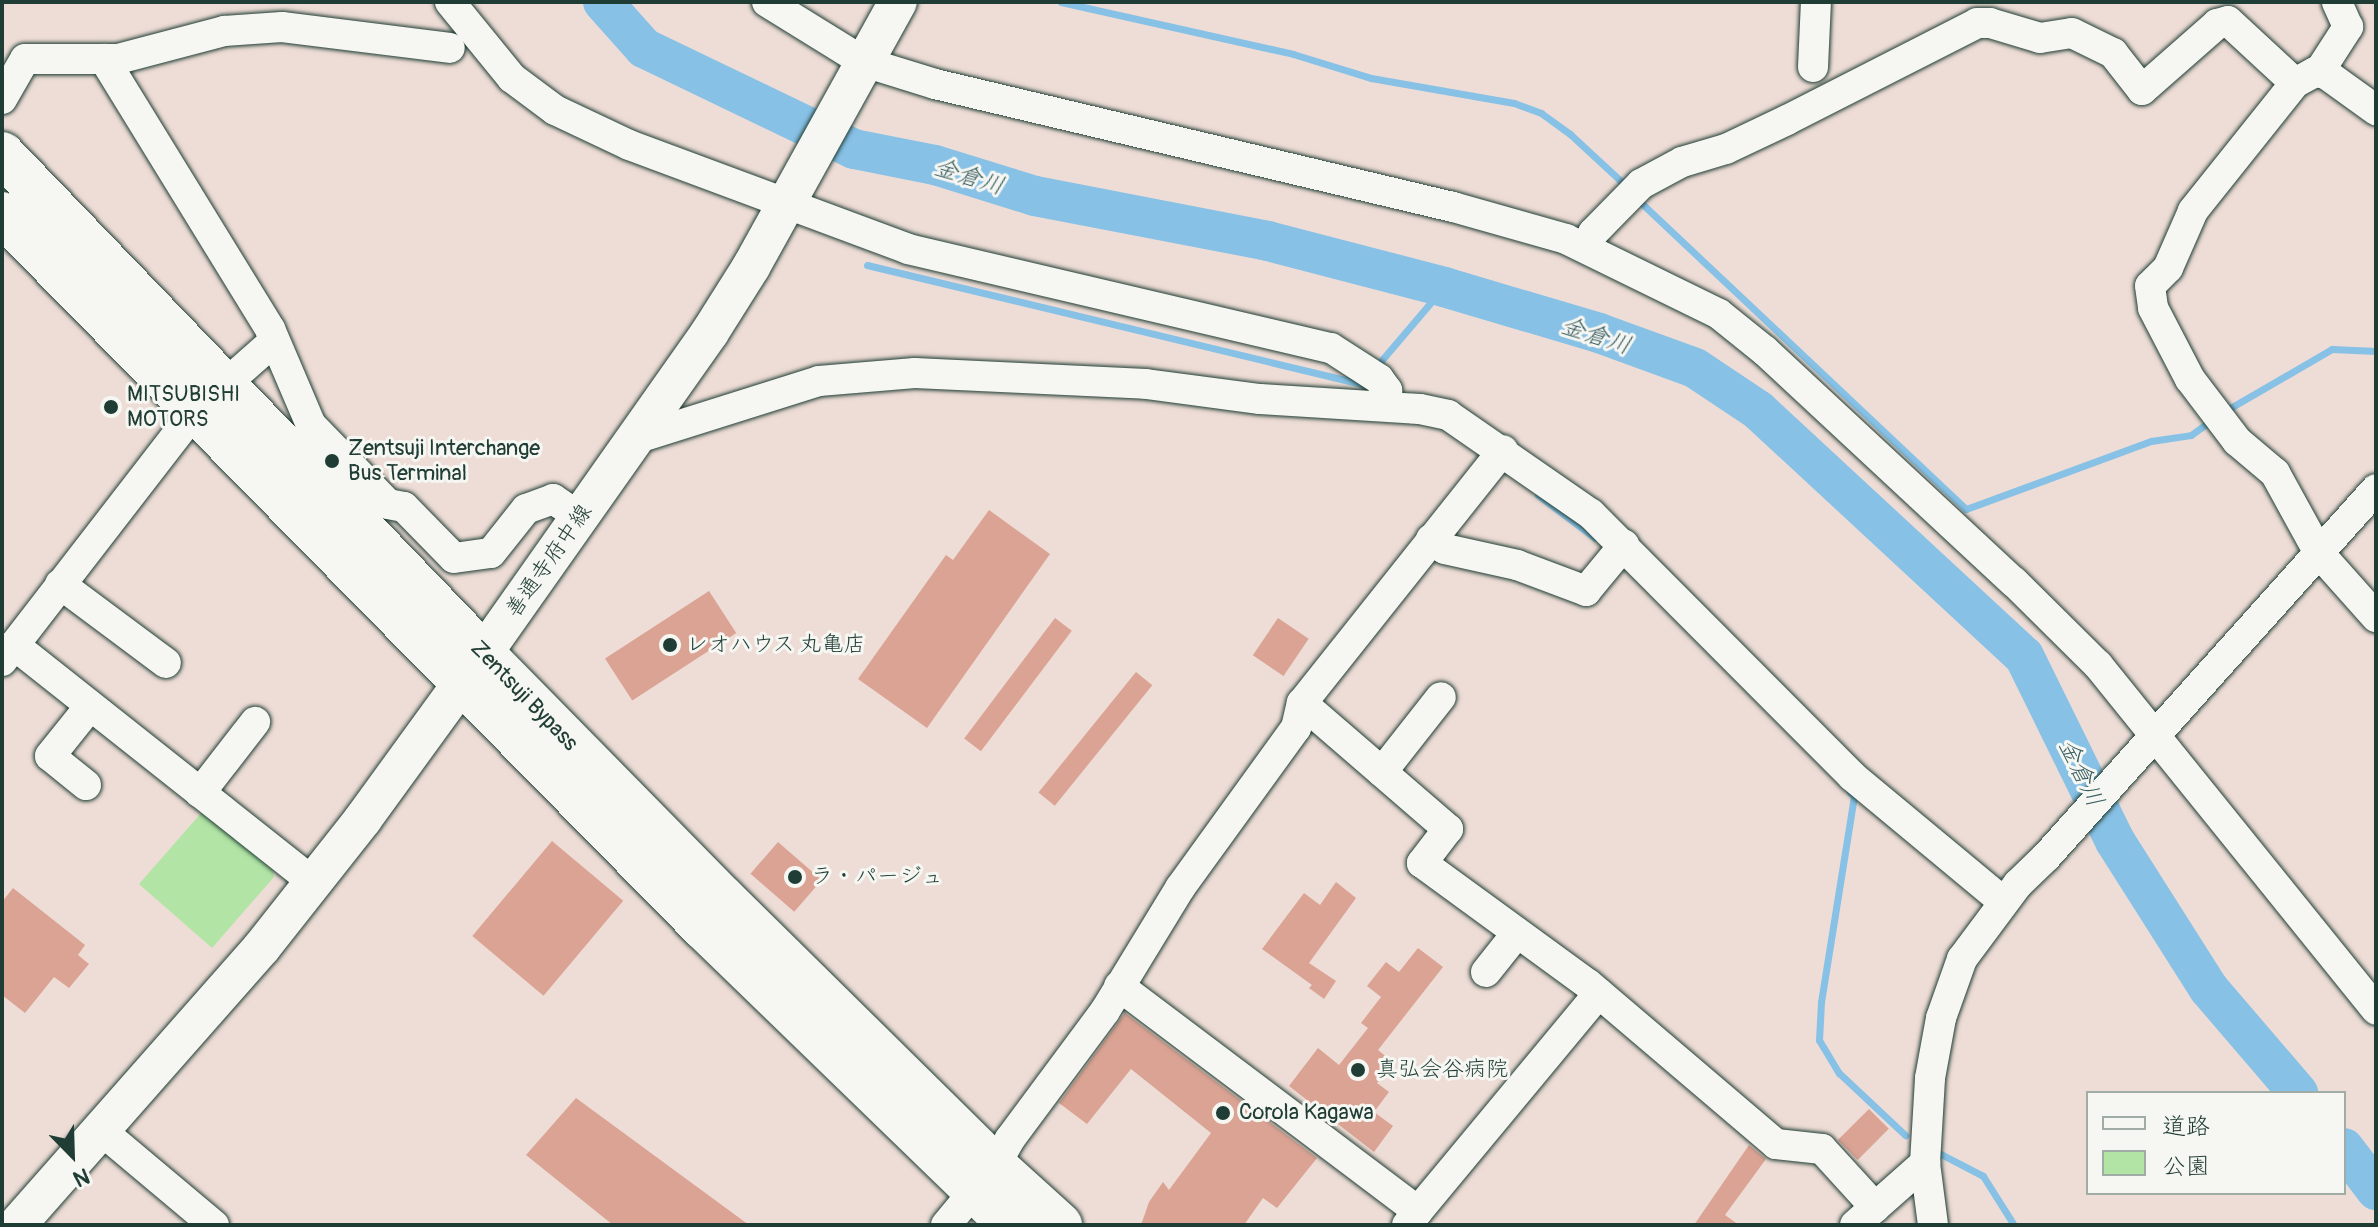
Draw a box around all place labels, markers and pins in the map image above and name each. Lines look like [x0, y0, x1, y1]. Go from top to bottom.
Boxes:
place label: MITSUBISHI MOTORS [127, 381, 240, 432]
marker: MITSUBISHI MOTORS [102, 398, 120, 416]
place label: Zentsuji Interchange Bus Terminal [348, 435, 540, 486]
marker: Zentsuji Interchange Bus Terminal [323, 452, 341, 470]
place label: レオハウス 丸亀店 [686, 632, 867, 658]
marker: レオハウス 丸亀店 [661, 636, 679, 654]
place label: ラ・パージュ [811, 864, 943, 890]
marker: ラ・パージュ [786, 868, 804, 886]
place label: 真弘会谷病院 [1376, 1057, 1508, 1083]
marker: 真弘会谷病院 [1347, 1059, 1369, 1081]
place label: Corola Kagawa [1239, 1100, 1374, 1126]
marker: Corola Kagawa [1214, 1104, 1232, 1122]

